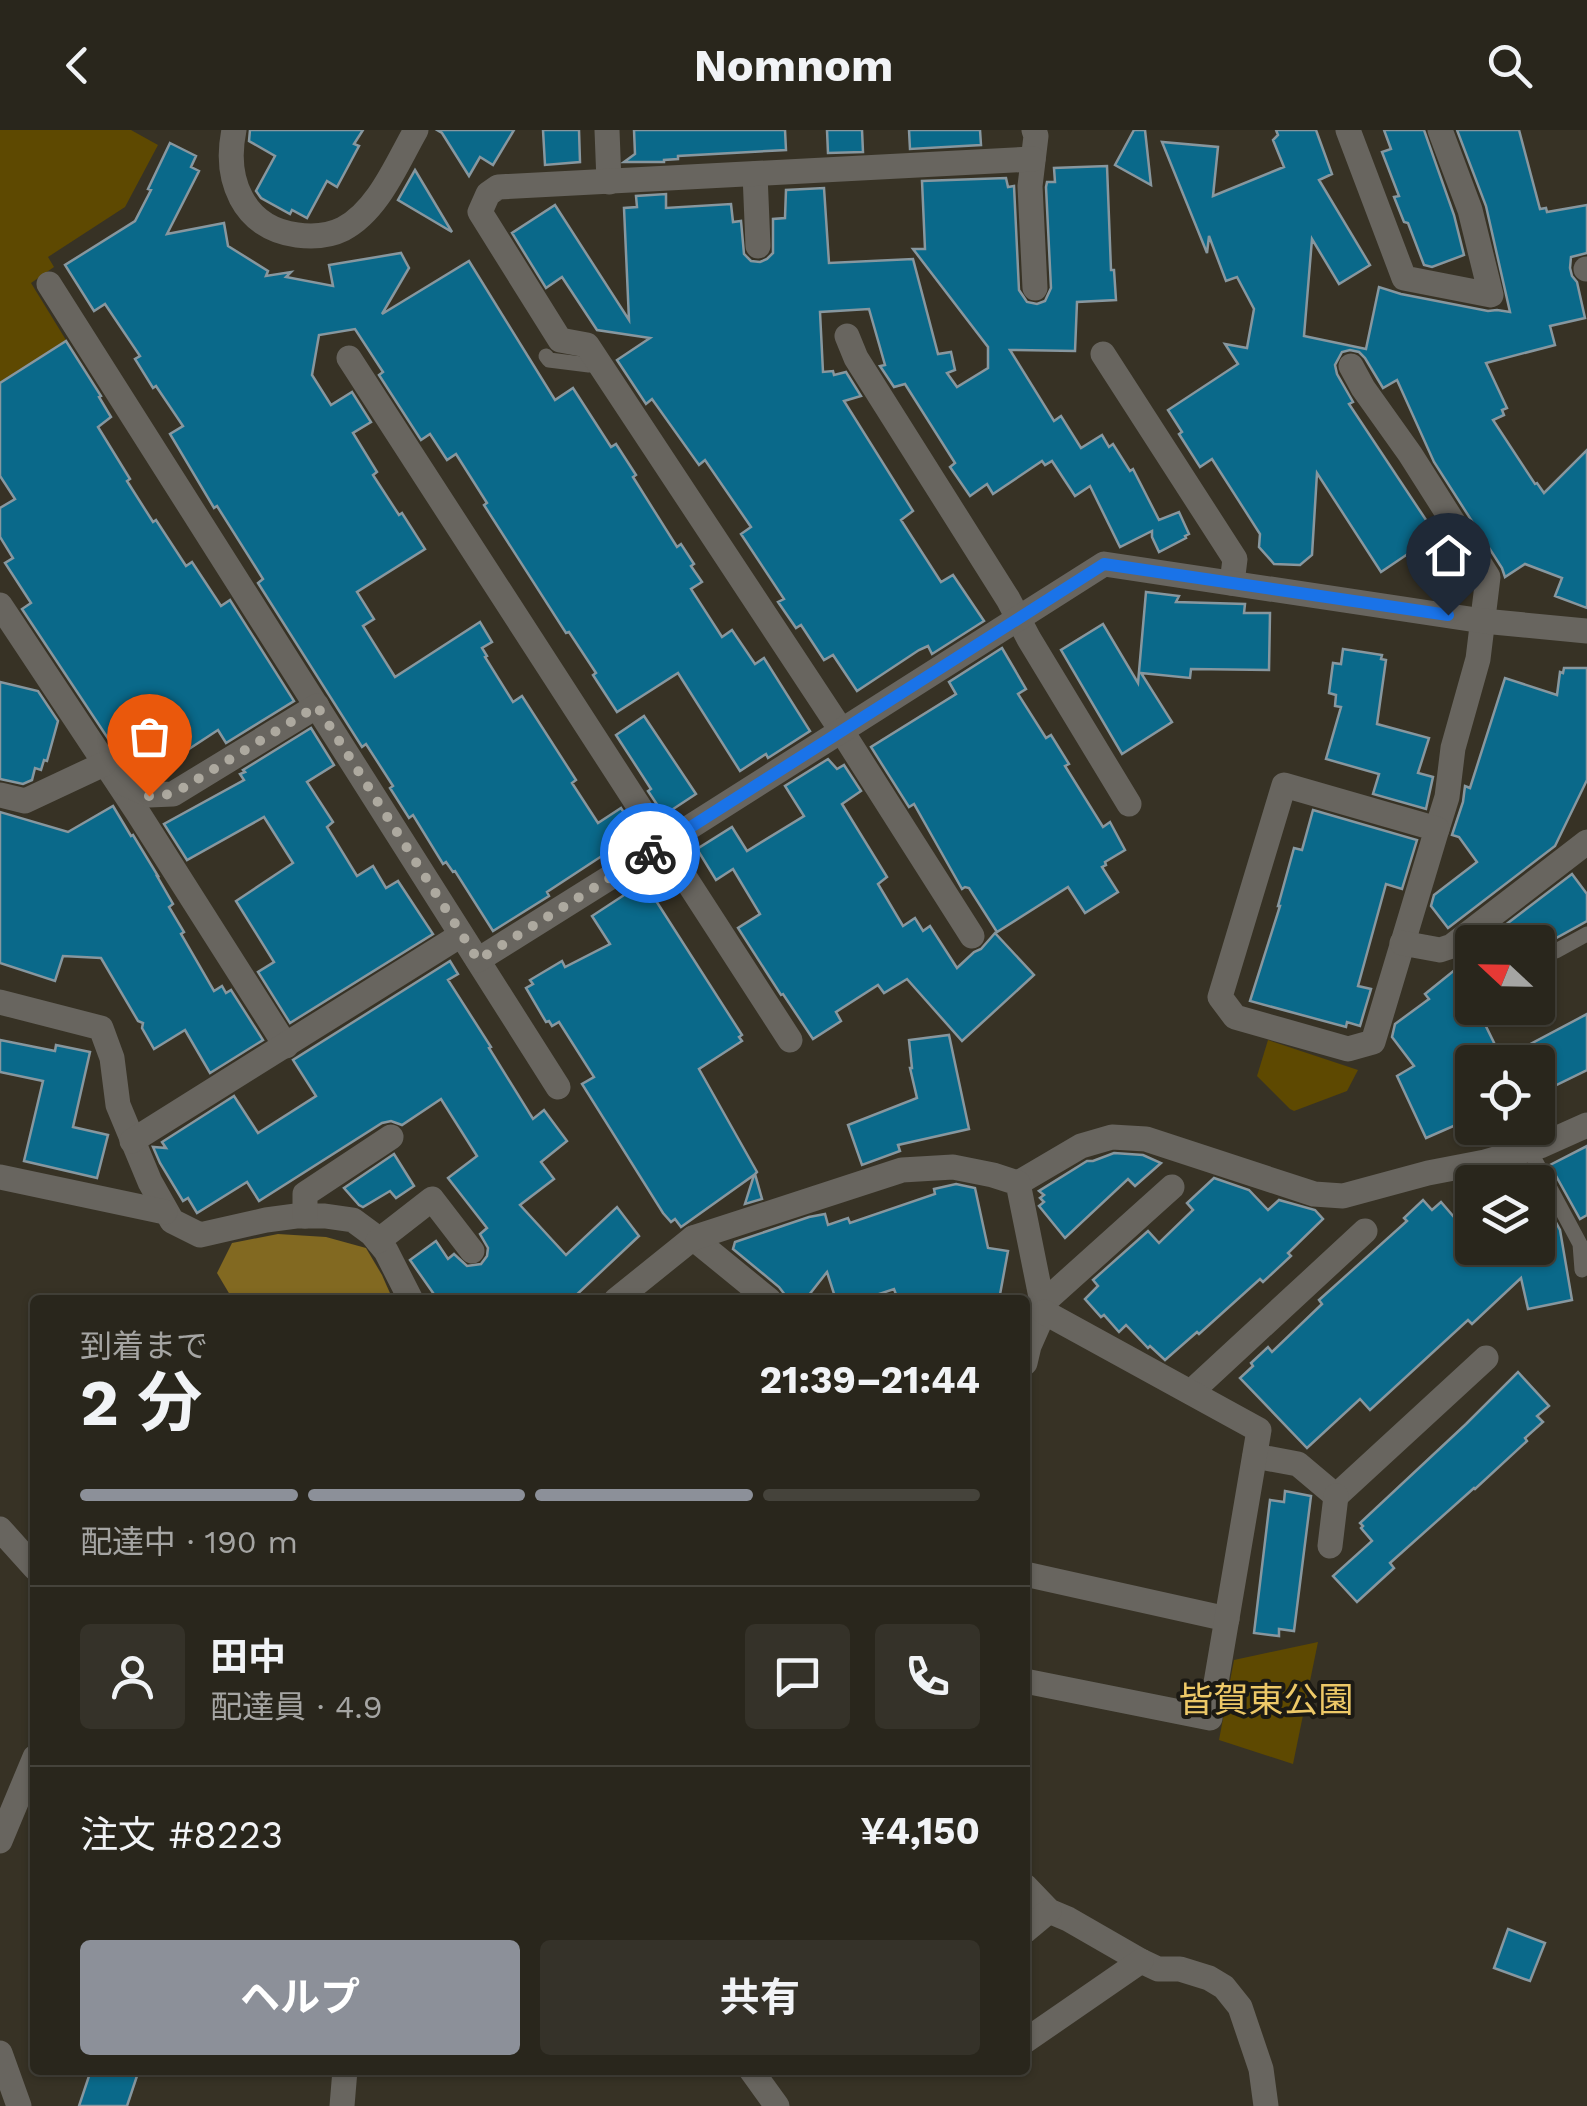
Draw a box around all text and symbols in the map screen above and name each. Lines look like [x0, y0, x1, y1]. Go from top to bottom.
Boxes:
icon: back [50, 38, 105, 93]
icon: search [1482, 38, 1537, 93]
text: Nomnom [694, 39, 893, 92]
pin [1406, 513, 1491, 616]
icon: home [1421, 528, 1476, 583]
pin [107, 694, 192, 797]
icon: bag [122, 709, 177, 764]
courier [600, 803, 700, 903]
icon: bike [623, 826, 678, 881]
north arrow [1455, 925, 1555, 1025]
map controls [1455, 925, 1555, 1265]
button: locate [1455, 1045, 1555, 1145]
button: layers [1455, 1165, 1555, 1265]
text: 到着まで [80, 1327, 208, 1365]
text: 21:39–21:44 [759, 1358, 980, 1402]
text: 2 分 [80, 1365, 202, 1441]
text: 配達中 · 190 m [80, 1523, 298, 1561]
button: person [80, 1624, 185, 1729]
button: chat [745, 1624, 850, 1729]
button: phone [875, 1624, 980, 1729]
text: 田中 [210, 1635, 286, 1679]
park label: 皆賀東公園 [1178, 1679, 1354, 1721]
text: 配達員 · 4.9 [210, 1688, 383, 1726]
text: ¥4,150 [860, 1809, 980, 1853]
text: 注文 #8223 [80, 1813, 283, 1857]
button: ヘルプ [80, 1940, 520, 2055]
button: 共有 [540, 1940, 980, 2055]

